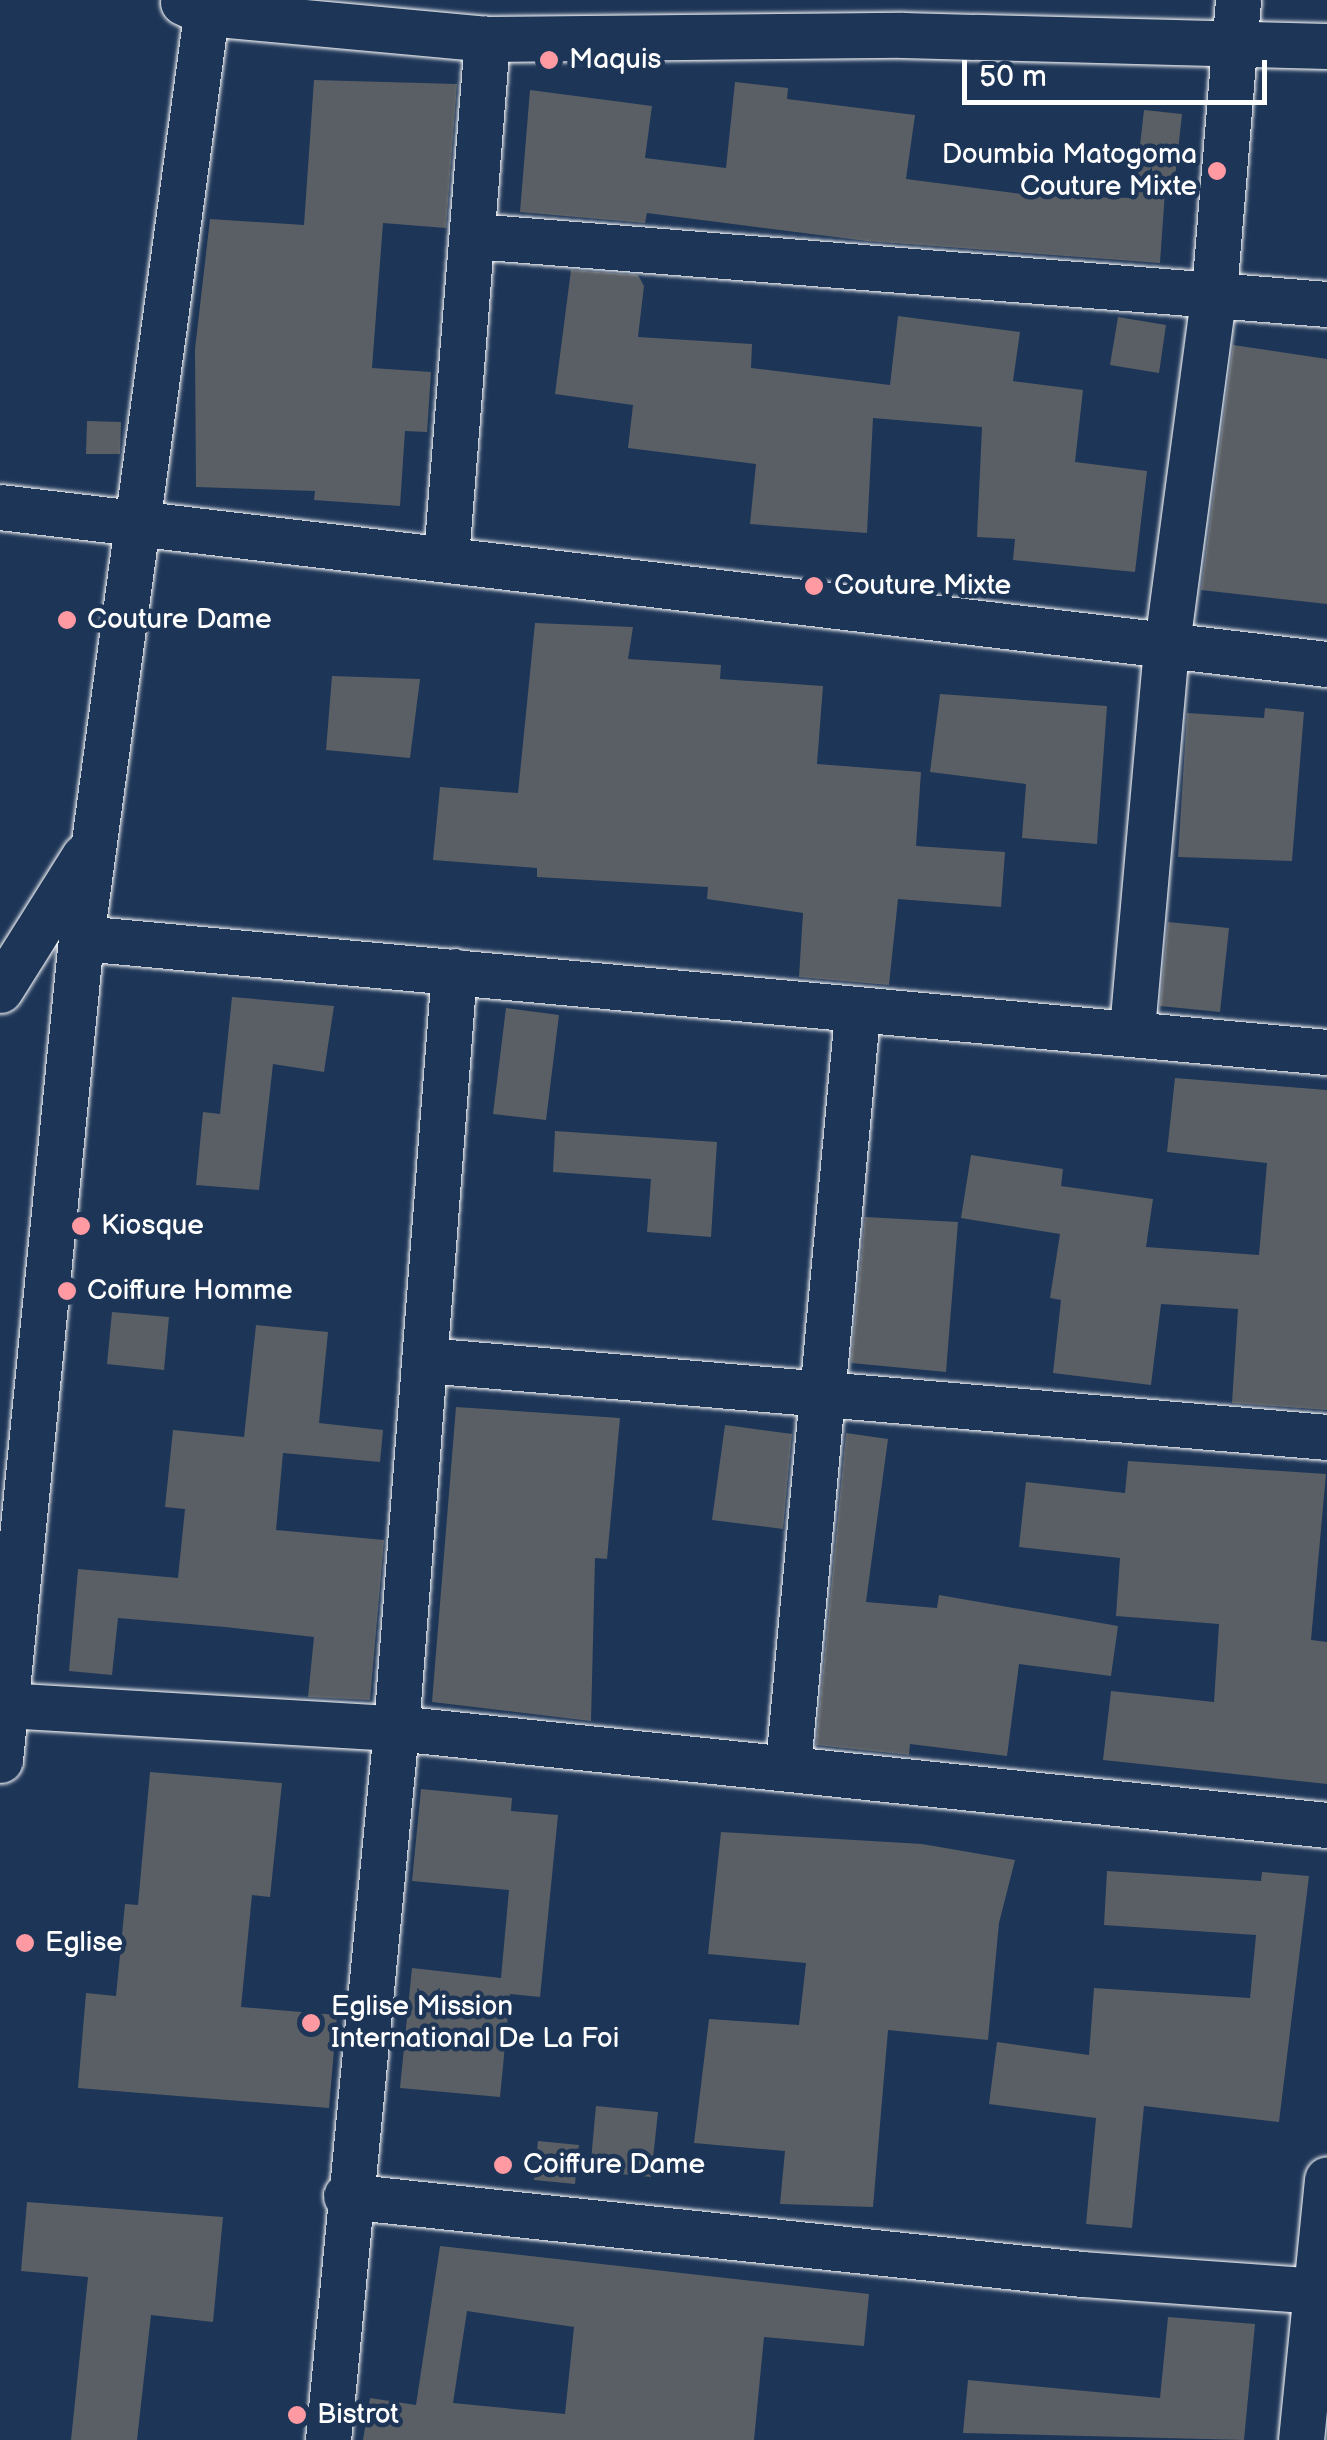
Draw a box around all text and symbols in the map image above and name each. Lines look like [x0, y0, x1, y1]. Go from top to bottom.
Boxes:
scale bar [967, 40, 1272, 102]
place label: Maquis [569, 43, 661, 77]
marker: Maquis [538, 49, 560, 71]
text: 50 m [979, 59, 1047, 95]
place label: Doumbia Matogoma Couture Mixte [942, 138, 1197, 204]
marker: Doumbia Matogoma Couture Mixte [1206, 160, 1228, 182]
place label: Couture Mixte [834, 569, 1011, 603]
marker: Couture Mixte [803, 575, 825, 597]
place label: Couture Dame [87, 603, 272, 637]
marker: Couture Dame [56, 609, 78, 631]
place label: Kiosque [101, 1209, 204, 1243]
marker: Kiosque [70, 1215, 92, 1237]
place label: Coiffure Homme [87, 1274, 293, 1308]
marker: Coiffure Homme [56, 1280, 78, 1302]
place label: Eglise [45, 1926, 123, 1960]
marker: Eglise [14, 1932, 36, 1954]
place label: Eglise Mission International De La Foi [331, 1990, 619, 2056]
marker: Eglise Mission International De La Foi [300, 2012, 322, 2034]
place label: Coiffure Dame [523, 2148, 705, 2182]
marker: Coiffure Dame [492, 2154, 514, 2176]
place label: Bistrot [317, 2398, 399, 2432]
marker: Bistrot [286, 2404, 308, 2426]

